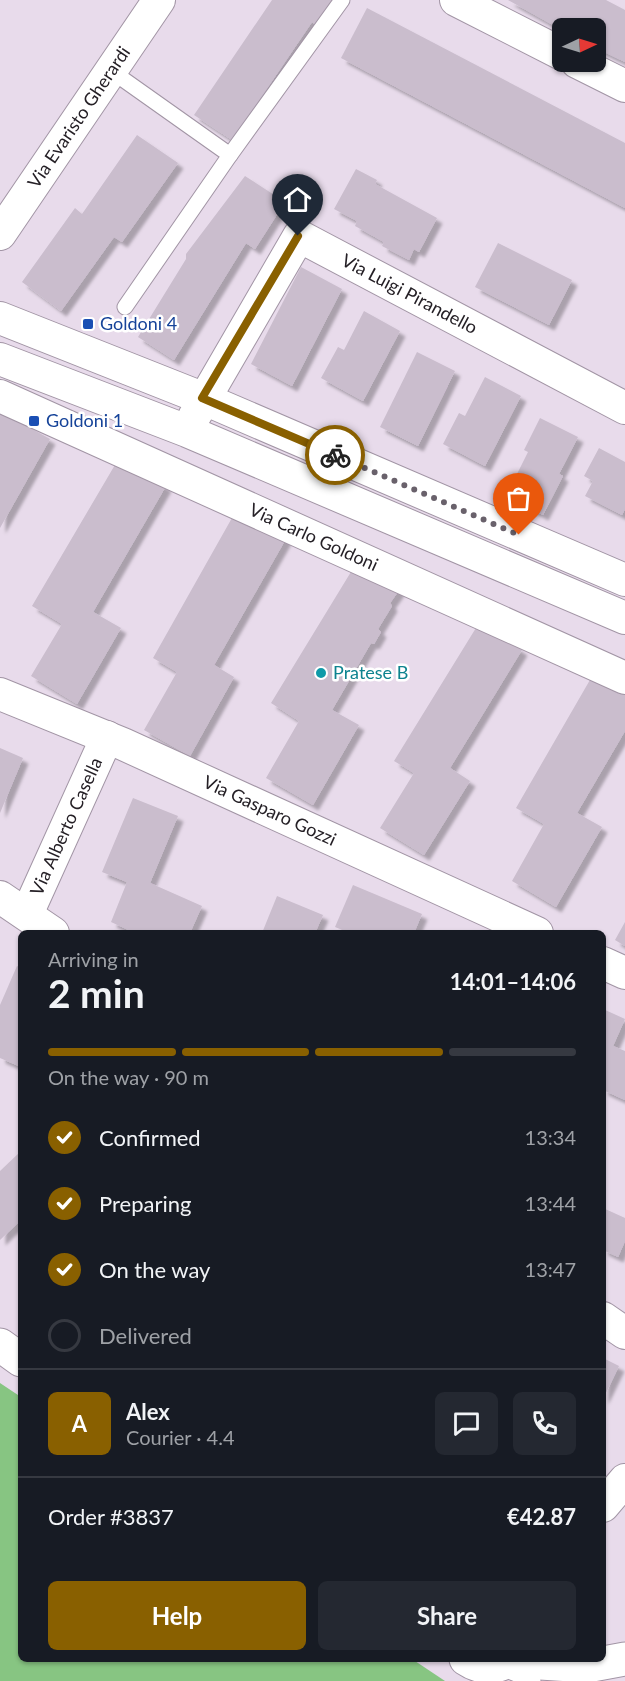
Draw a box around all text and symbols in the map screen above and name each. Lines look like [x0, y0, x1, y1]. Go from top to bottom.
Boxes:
north arrow [552, 18, 606, 72]
map controls [552, 18, 606, 72]
street label: Via Evaristo Gherardi [22, 42, 134, 192]
pin [272, 174, 323, 236]
icon: home [281, 183, 314, 216]
street label: Via Luigi Pirandello [338, 249, 481, 338]
place label: Goldoni 4 [100, 312, 177, 334]
marker: Goldoni 4 [81, 317, 95, 331]
place label: Goldoni 1 [46, 409, 123, 431]
marker: Goldoni 1 [27, 414, 41, 428]
courier [305, 425, 365, 485]
icon: bike [319, 439, 352, 472]
pin [493, 473, 544, 535]
icon: bag [502, 482, 535, 515]
street label: Via Carlo Goldoni [246, 498, 382, 575]
place label: Pratese B [333, 661, 408, 683]
marker: Pratese B [314, 666, 328, 680]
street label: Via Alberto Casella [25, 754, 106, 899]
street label: Via Gasparo Gozzi [200, 770, 340, 850]
text: Arriving in [48, 947, 139, 971]
text: 14:01–14:06 [450, 968, 576, 995]
text: 2 min [48, 970, 145, 1016]
text: On the way · 90 m [48, 1065, 209, 1089]
icon: check [48, 1121, 81, 1154]
text: Confirmed [99, 1124, 201, 1151]
text: 13:34 [525, 1125, 576, 1149]
icon: check [48, 1187, 81, 1220]
text: Preparing [99, 1190, 191, 1217]
text: 13:44 [525, 1191, 576, 1215]
icon: check [48, 1253, 81, 1286]
text: On the way [99, 1256, 210, 1283]
text: 13:47 [525, 1257, 576, 1281]
text: Delivered [99, 1322, 192, 1349]
button: chat [435, 1392, 498, 1455]
button: phone [513, 1392, 576, 1455]
text: Alex [126, 1398, 170, 1425]
text: A [72, 1410, 87, 1437]
text: Courier · 4.4 [126, 1425, 235, 1449]
text: Order #3837 [48, 1503, 174, 1530]
text: €42.87 [507, 1503, 576, 1530]
button: Help [48, 1581, 306, 1650]
button: Share [318, 1581, 576, 1650]

